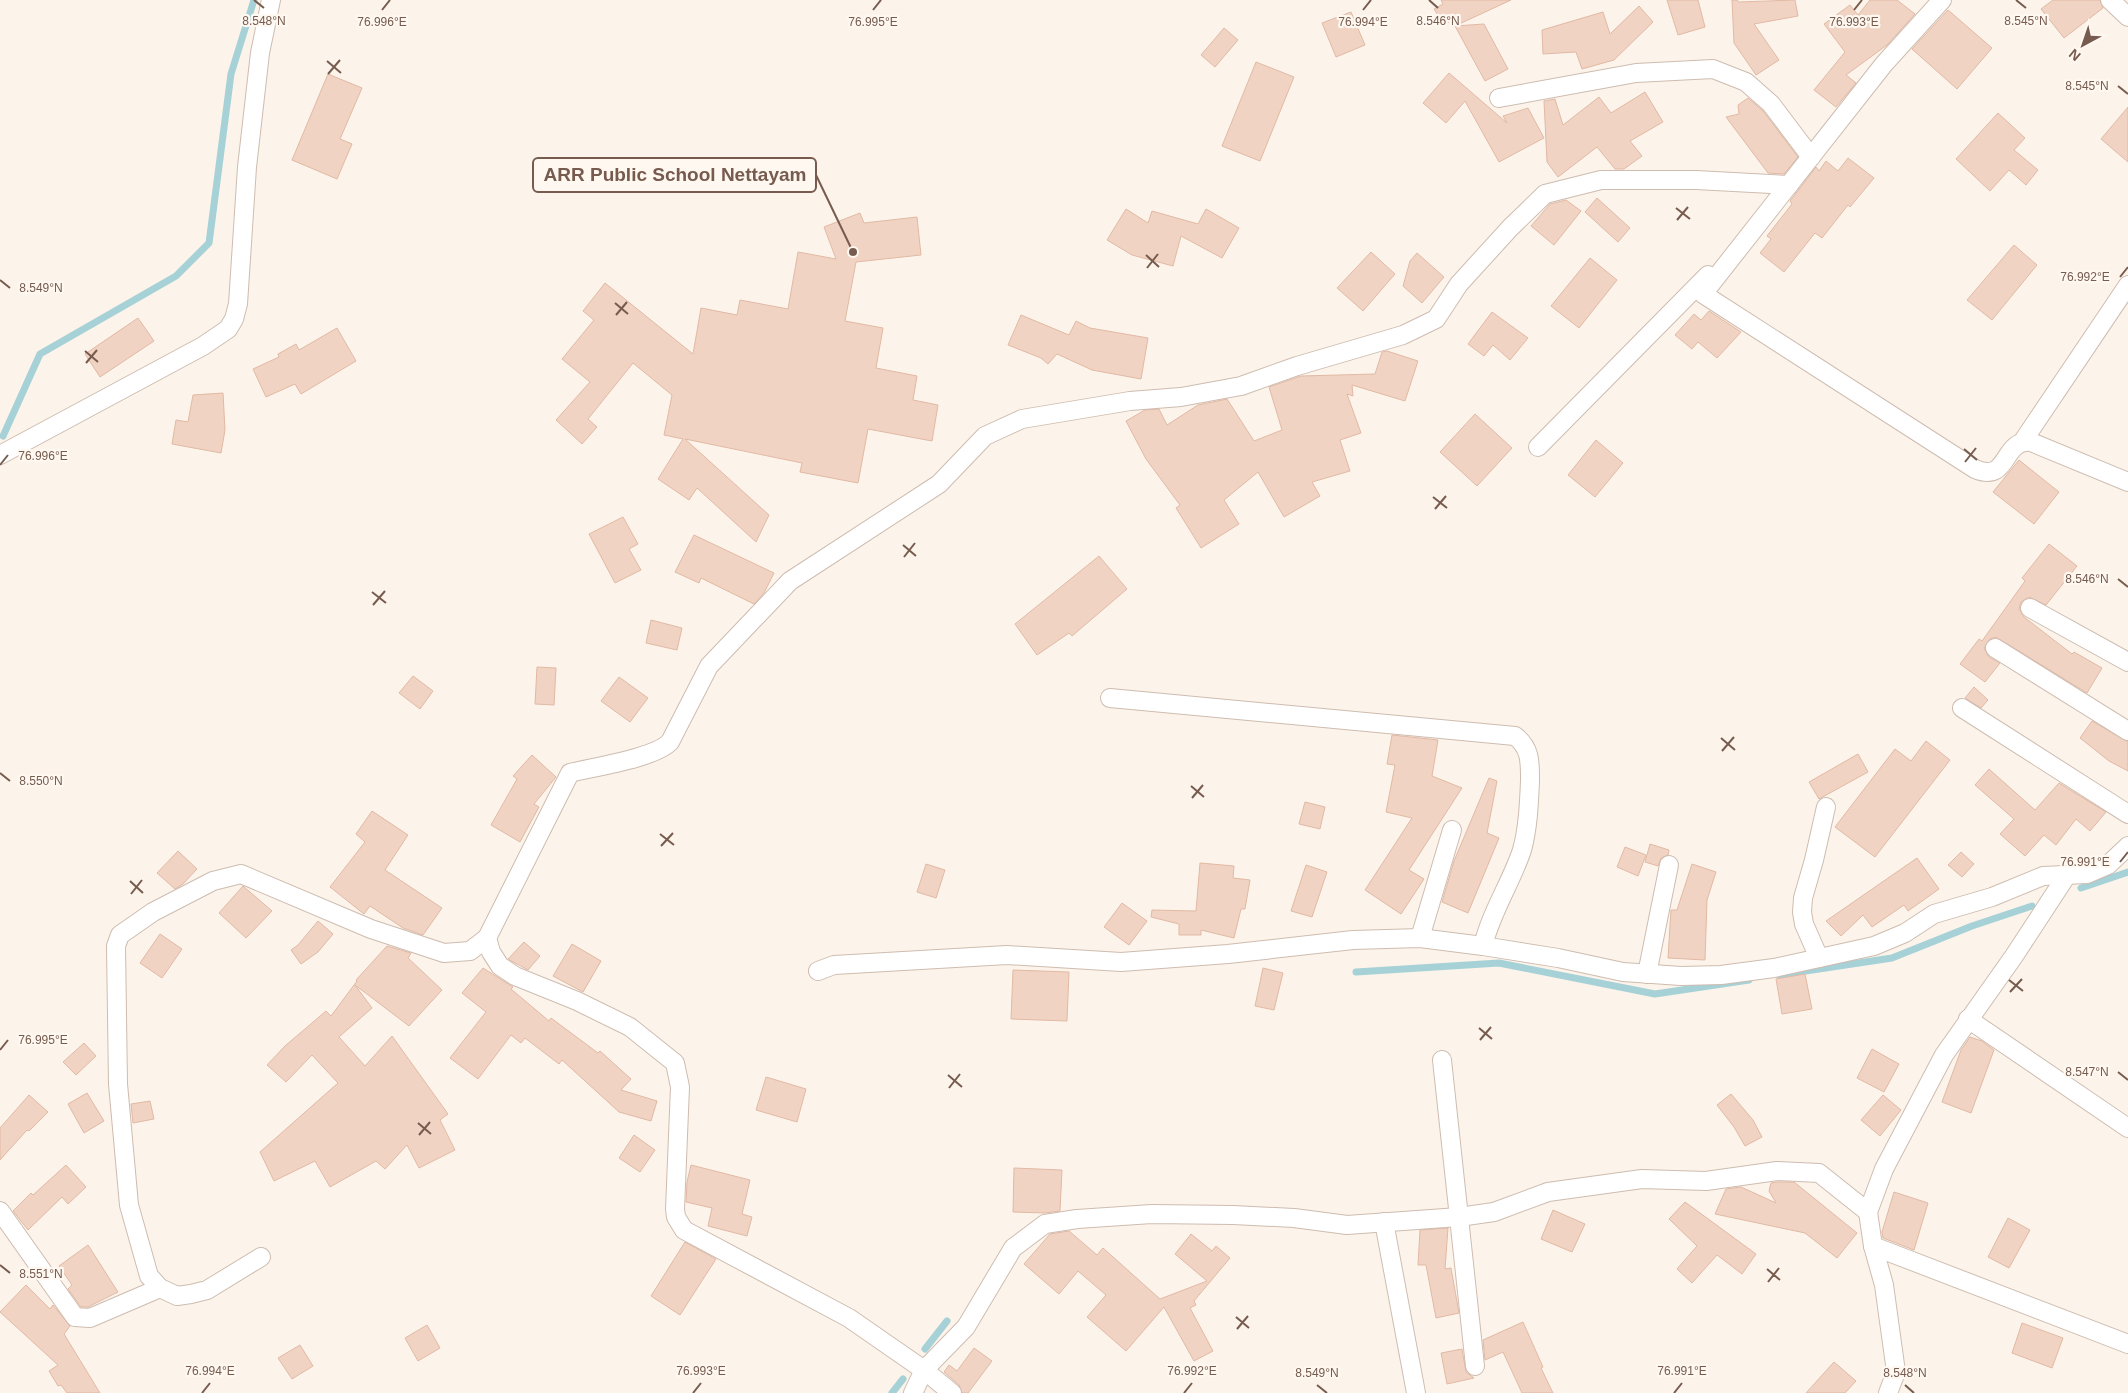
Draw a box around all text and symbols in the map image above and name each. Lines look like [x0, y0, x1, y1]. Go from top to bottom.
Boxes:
text: 8.548°N [242, 14, 286, 28]
text: 8.546°N [1416, 14, 1460, 28]
text: 8.545°N [2004, 14, 2048, 28]
text: 76.996°E [357, 15, 407, 29]
text: 76.995°E [848, 15, 898, 29]
text: 76.994°E [1338, 15, 1388, 29]
text: 76.993°E [1829, 15, 1879, 29]
north arrow [2058, 20, 2108, 70]
text: N [2066, 46, 2084, 64]
text: 8.545°N [2065, 79, 2109, 93]
callout: ARR Public School Nettayam [533, 158, 816, 192]
text: ARR Public School Nettayam [544, 164, 806, 185]
text: 76.992°E [2060, 270, 2110, 284]
text: 8.549°N [19, 281, 63, 295]
text: 76.996°E [18, 449, 68, 463]
text: 8.546°N [2065, 572, 2109, 586]
text: 8.550°N [19, 774, 63, 788]
text: 76.991°E [2060, 855, 2110, 869]
text: 76.995°E [18, 1033, 68, 1047]
text: 8.547°N [2065, 1065, 2109, 1079]
text: 8.551°N [19, 1267, 63, 1281]
text: 76.994°E [185, 1364, 235, 1378]
text: 76.993°E [676, 1364, 726, 1378]
text: 76.992°E [1167, 1364, 1217, 1378]
text: 76.991°E [1657, 1364, 1707, 1378]
text: 8.549°N [1295, 1366, 1339, 1380]
text: 8.548°N [1883, 1366, 1927, 1380]

